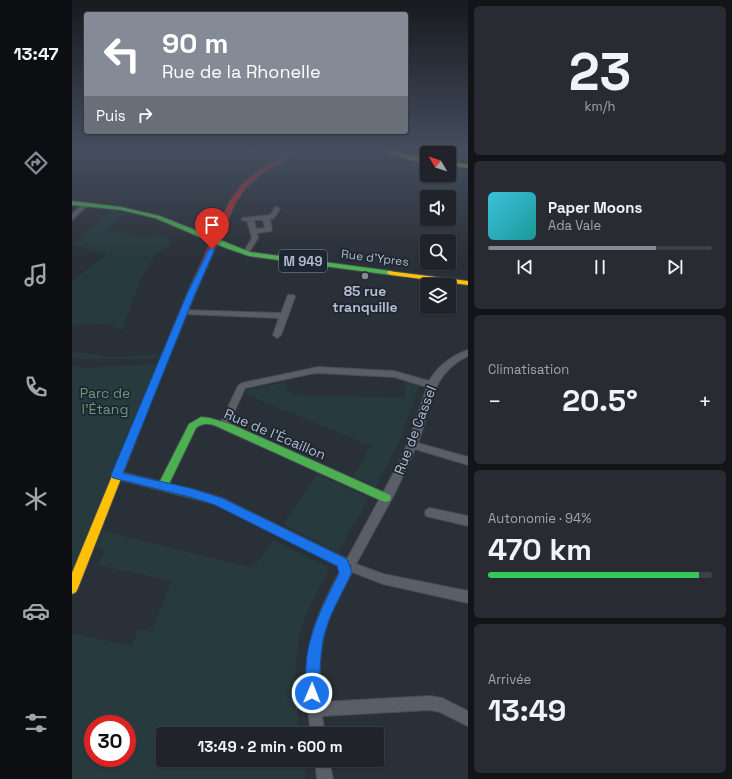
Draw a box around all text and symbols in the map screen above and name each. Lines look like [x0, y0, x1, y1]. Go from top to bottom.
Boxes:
text: 90 m [162, 25, 228, 61]
icon: left [96, 28, 148, 80]
text: 23 [569, 39, 631, 105]
text: 13:47 [13, 42, 59, 65]
text: Rue de la Rhonelle [162, 60, 321, 83]
text: km/h [585, 98, 615, 115]
icon: right [134, 104, 156, 126]
text: Puis [96, 106, 126, 125]
north arrow [420, 146, 456, 182]
map controls [420, 146, 456, 314]
icon: directions [22, 149, 50, 177]
button: sound [420, 190, 456, 226]
text: Paper Moons [548, 198, 642, 217]
pin [195, 208, 229, 249]
icon: arrive [201, 214, 223, 236]
text: Ada Vale [548, 217, 601, 234]
button: search [420, 234, 456, 270]
street label: Rue d'Ypres [340, 246, 410, 270]
road number: M 949 [279, 250, 327, 272]
icon: previous [514, 256, 536, 278]
icon: pause [589, 256, 611, 278]
icon: next [664, 256, 686, 278]
icon: music [22, 261, 50, 289]
marker: 85 rue tranquille [360, 271, 370, 281]
button: layers [420, 278, 456, 314]
place label: 85 rue tranquille [332, 282, 398, 316]
text: Climatisation [488, 361, 569, 378]
icon: phone [22, 373, 50, 401]
text: 20.5° [562, 381, 638, 420]
street label: Rue de Cassel [390, 383, 440, 477]
park label: Parc de l'Étang [80, 384, 130, 418]
text: − [488, 387, 502, 415]
text: + [698, 387, 712, 415]
street label: Rue de l'Écaillon [221, 404, 329, 464]
icon: climate [22, 485, 50, 513]
text: Autonomie · 94% [488, 510, 591, 527]
text: 470 km [488, 530, 592, 569]
icon: car [22, 597, 50, 625]
text: Arrivée [488, 671, 531, 688]
position arrow [291, 672, 333, 714]
text: 13:49 [488, 691, 566, 730]
icon: filters [22, 709, 50, 737]
speed limit sign: 30 [84, 715, 136, 767]
text: 13:49 · 2 min · 600 m [197, 737, 343, 756]

